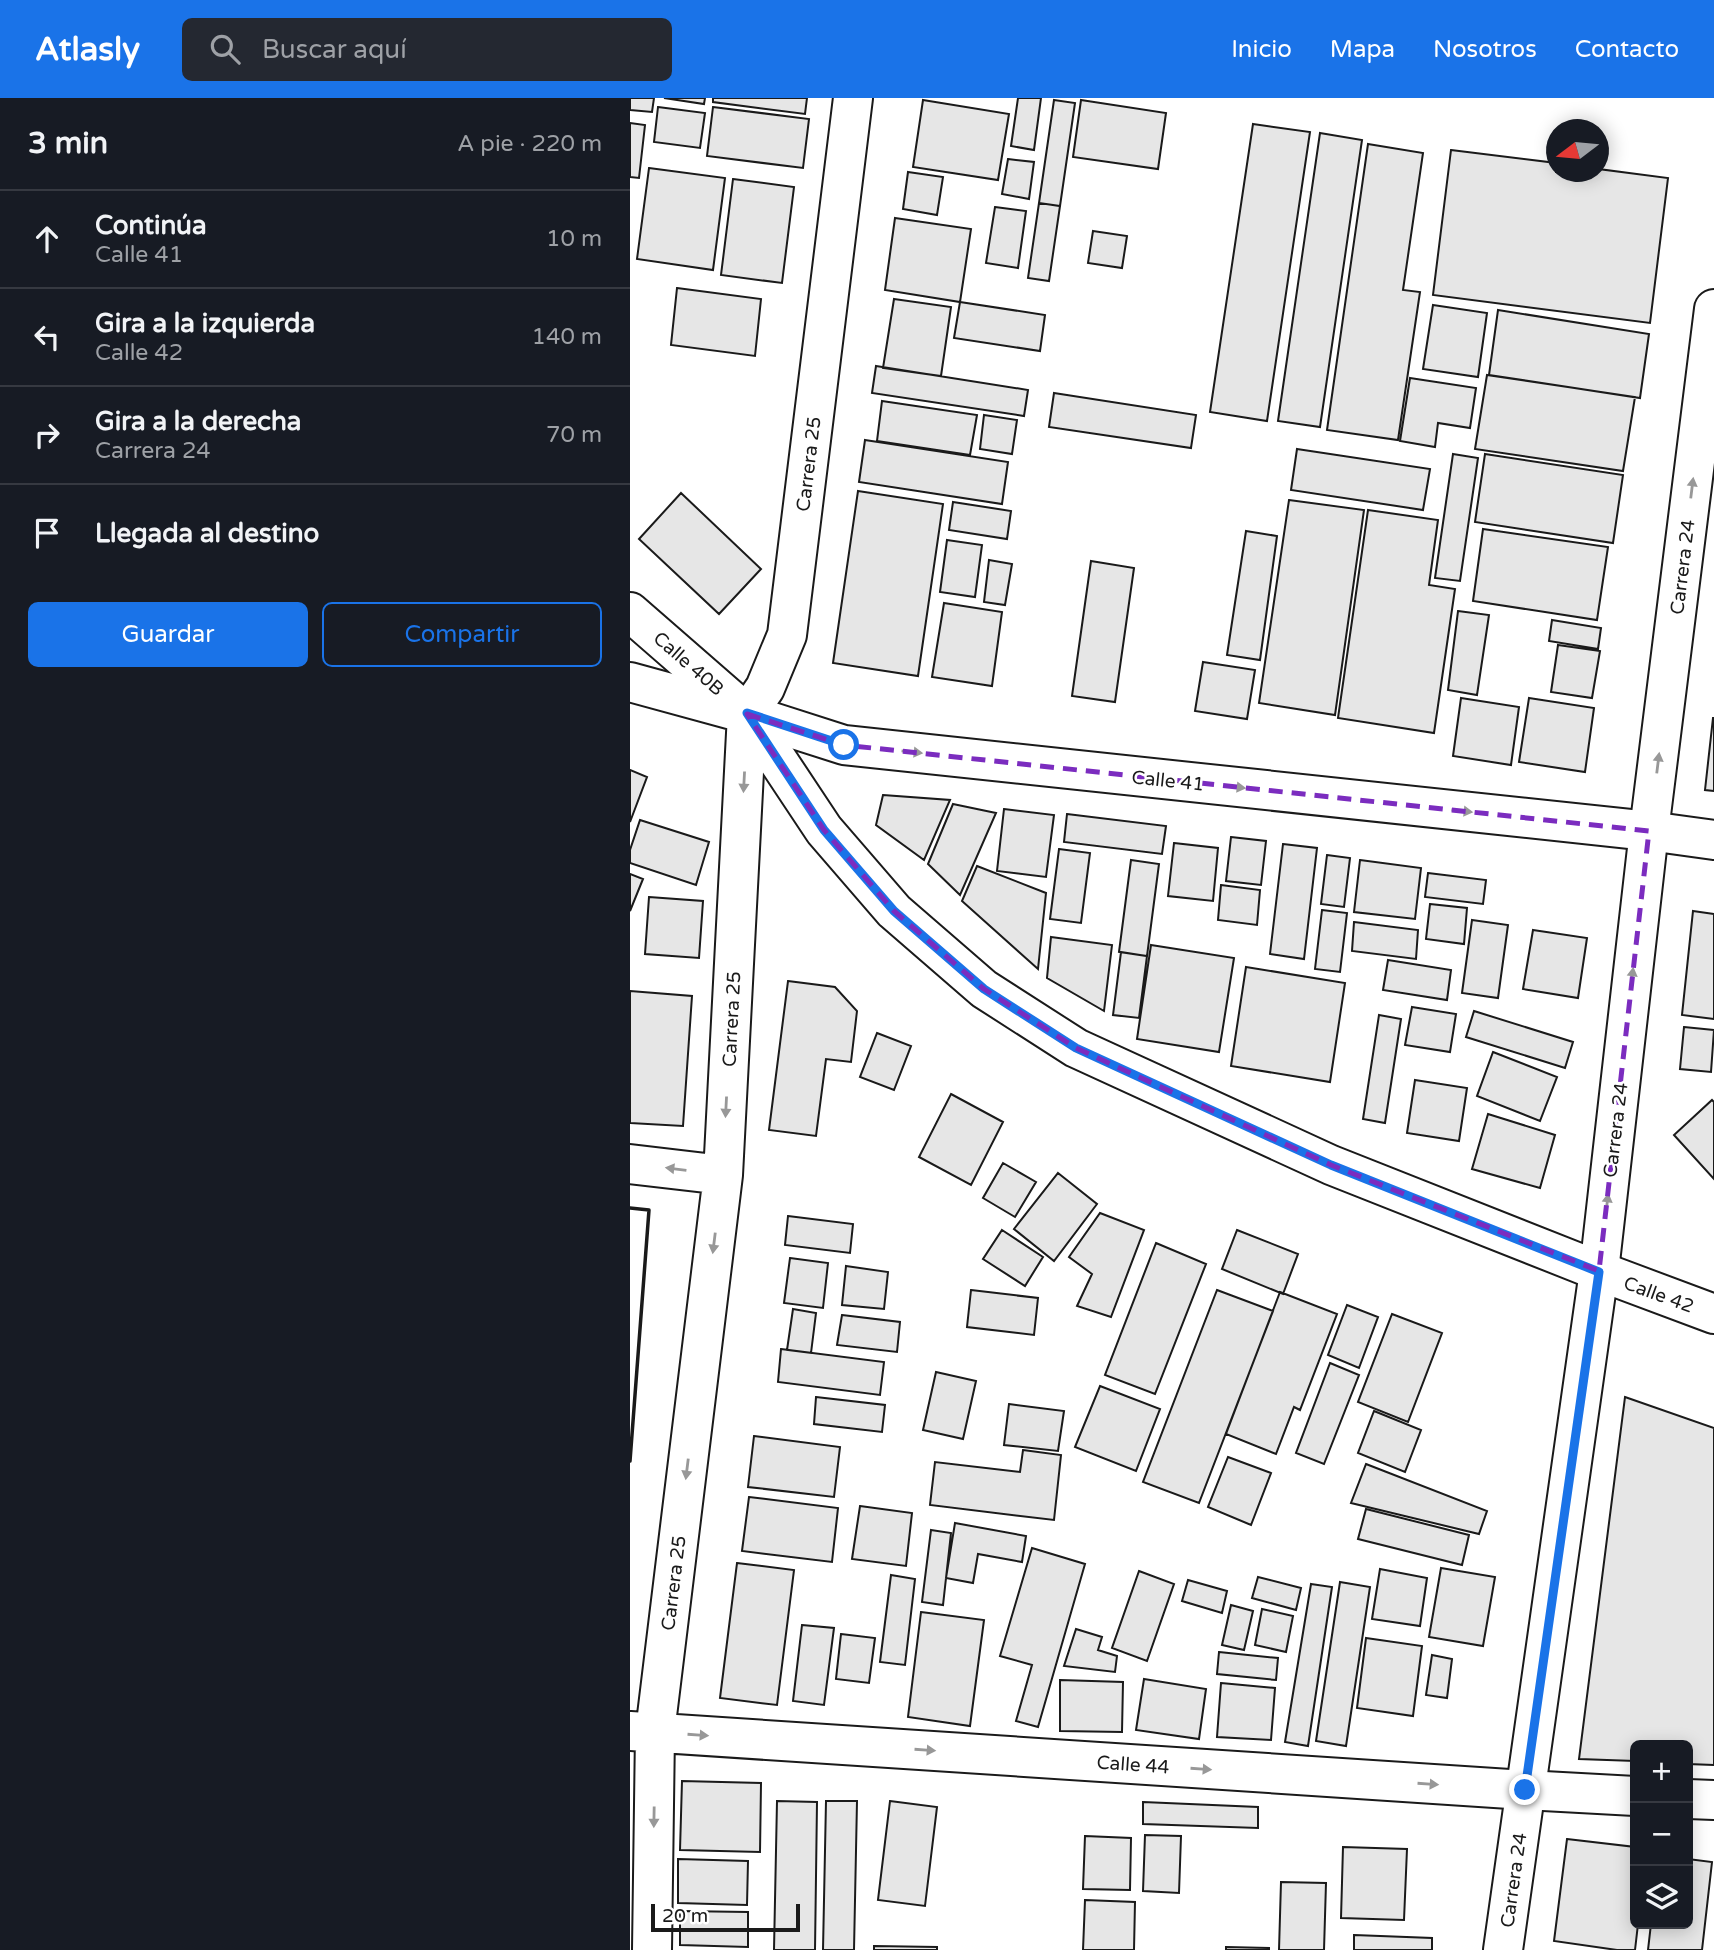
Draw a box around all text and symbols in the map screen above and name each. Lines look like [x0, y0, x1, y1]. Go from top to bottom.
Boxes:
search box [182, 18, 672, 81]
text: Atlasly [35, 30, 140, 69]
icon: search [206, 30, 244, 68]
text: Buscar aquí [262, 34, 407, 65]
text: Inicio [1231, 35, 1292, 64]
text: Mapa [1330, 35, 1395, 64]
text: Nosotros [1433, 35, 1537, 64]
text: Contacto [1575, 35, 1679, 64]
north arrow [1546, 119, 1609, 182]
text: 3 min [28, 125, 108, 162]
text: A pie · 220 m [457, 130, 602, 158]
text: Continúa [95, 210, 207, 241]
icon: ahead [28, 220, 66, 258]
text: 10 m [546, 225, 602, 253]
text: Calle 41 [95, 241, 183, 269]
text: Gira a la izquierda [95, 308, 315, 339]
icon: left [28, 318, 66, 356]
text: 140 m [532, 323, 602, 351]
text: Calle 42 [95, 339, 183, 367]
text: Gira a la derecha [95, 406, 301, 437]
street label: Carrera 25 [792, 415, 826, 513]
icon: right [28, 416, 66, 454]
text: 70 m [546, 421, 602, 449]
text: Carrera 24 [95, 437, 211, 465]
one-way arrow [1686, 477, 1697, 499]
icon: arrive [28, 514, 66, 552]
text: Llegada al destino [95, 518, 319, 549]
street label: Carrera 24 [1666, 518, 1700, 616]
button: Guardar [28, 602, 308, 667]
button: Compartir [322, 602, 602, 667]
street label: Calle 40B [649, 627, 728, 700]
route start [828, 729, 859, 760]
one-way arrow [901, 747, 923, 758]
one-way arrow [1652, 752, 1663, 774]
street label: Calle 41 [1130, 766, 1205, 796]
one-way arrow [738, 771, 749, 793]
one-way arrow [1225, 781, 1247, 792]
one-way arrow [1451, 805, 1473, 816]
one-way arrow [1627, 966, 1638, 988]
street label: Carrera 25 [719, 971, 745, 1067]
street label: Carrera 24 [1599, 1081, 1633, 1179]
one-way arrow [721, 1096, 732, 1118]
one-way arrow [665, 1164, 687, 1175]
one-way arrow [1601, 1193, 1612, 1215]
one-way arrow [709, 1232, 720, 1254]
street label: Calle 42 [1621, 1272, 1697, 1318]
one-way arrow [681, 1458, 692, 1480]
street label: Carrera 25 [657, 1534, 691, 1632]
one-way arrow [687, 1730, 709, 1741]
map controls [1630, 1740, 1693, 1929]
button: + [1630, 1740, 1693, 1803]
one-way arrow [914, 1745, 936, 1756]
street label: Calle 44 [1096, 1751, 1170, 1779]
one-way arrow [1190, 1763, 1212, 1774]
route end [1509, 1774, 1540, 1805]
one-way arrow [1417, 1779, 1439, 1790]
button: − [1630, 1803, 1693, 1866]
one-way arrow [648, 1806, 660, 1828]
street label: Carrera 24 [1496, 1831, 1532, 1929]
button: layers [1630, 1866, 1693, 1929]
scale bar [651, 1901, 800, 1933]
text: 20 m [662, 1905, 708, 1927]

